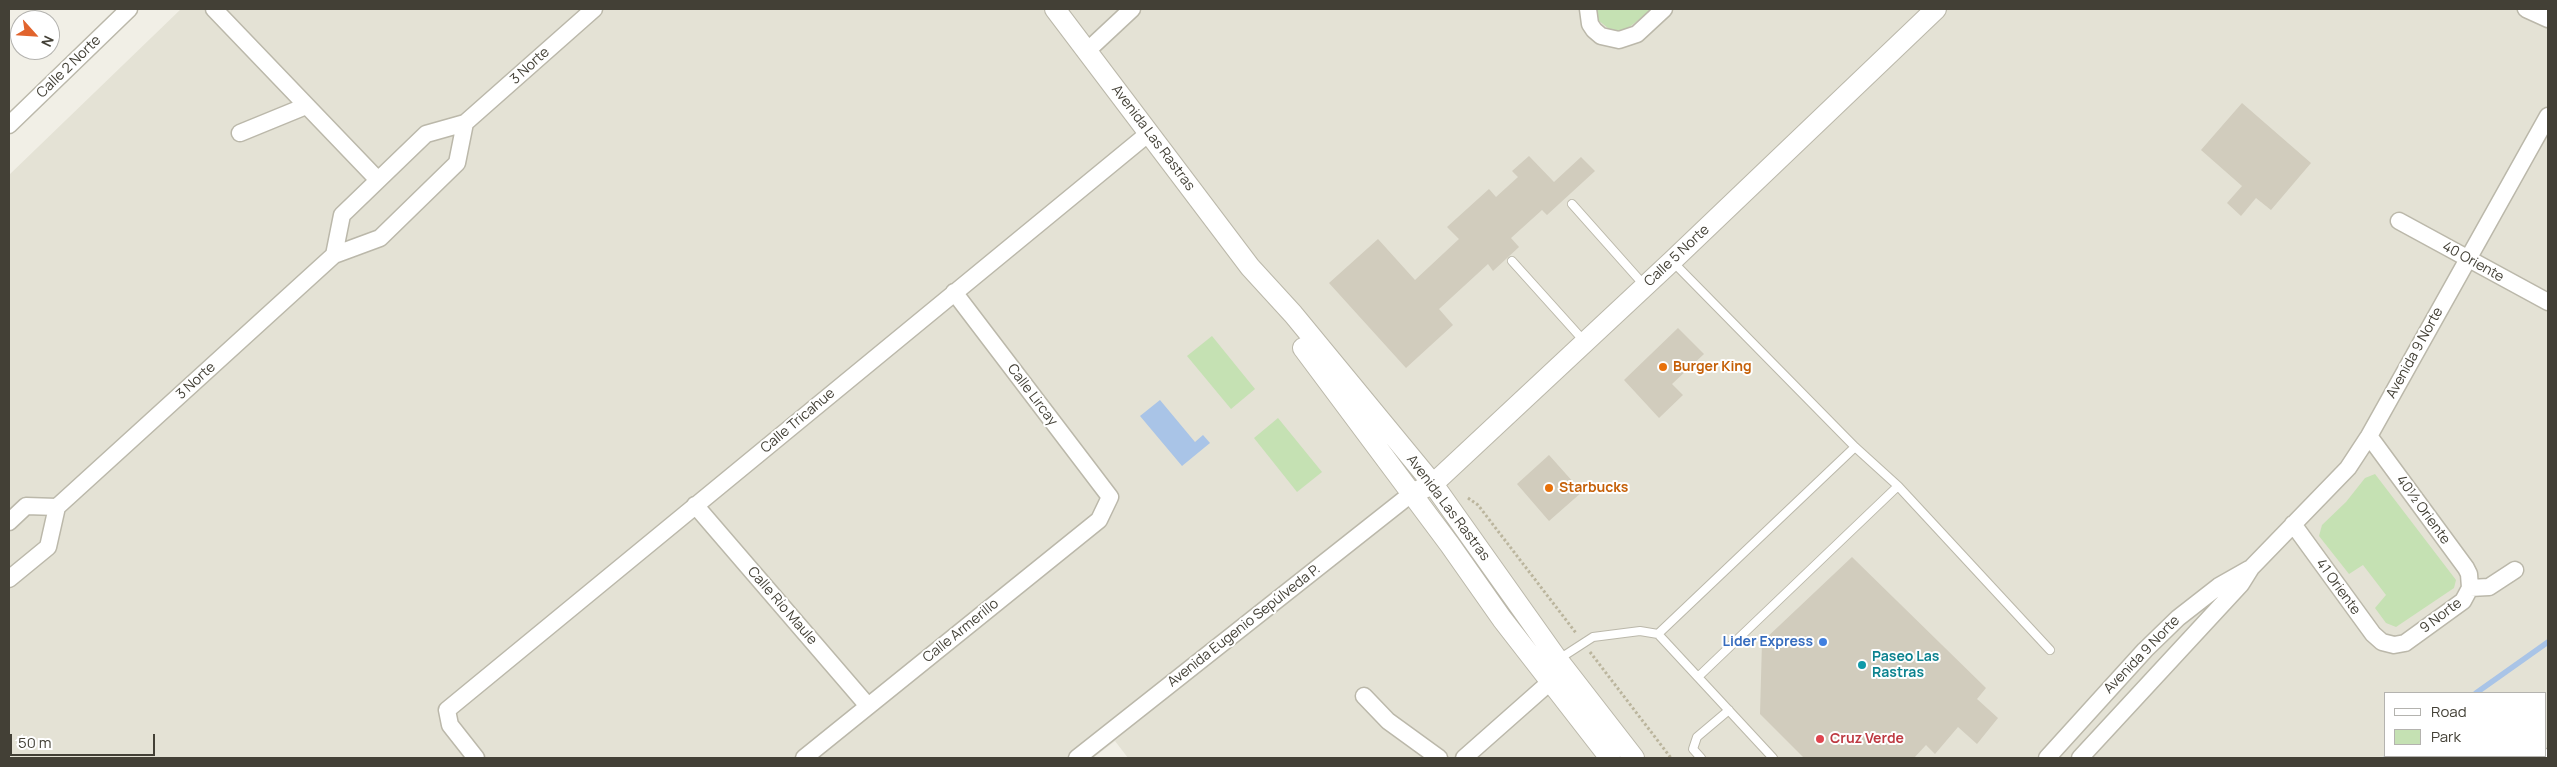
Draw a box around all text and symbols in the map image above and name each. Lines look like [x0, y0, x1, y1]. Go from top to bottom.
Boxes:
north arrow [10, 10, 60, 60]
street label: Calle 2 Norte [33, 32, 105, 102]
street label: 3 Norte [507, 44, 553, 88]
street label: Avenida Las Rastras [1108, 82, 1198, 194]
street label: Calle 5 Norte [1641, 222, 1713, 290]
street label: 40 Oriente [2439, 238, 2507, 286]
street label: Avenida 9 Norte [2383, 305, 2447, 401]
street label: 3 Norte [173, 359, 219, 403]
place label: Burger King [1673, 359, 1752, 375]
street label: Calle Lircay [1003, 361, 1061, 429]
marker: Burger King [1657, 361, 1669, 373]
street label: Calle Tricahue [758, 385, 838, 457]
street label: Avenida Las Rastras [1403, 452, 1493, 564]
street label: 40½ Oriente [2392, 472, 2454, 548]
place label: Starbucks [1559, 480, 1628, 496]
marker: Starbucks [1543, 482, 1555, 494]
street label: 41 Oriente [2312, 556, 2364, 618]
street label: Avenida Eugenio Sepúlveda P. [1164, 561, 1324, 691]
street label: Calle Río Maule [744, 564, 820, 648]
street label: Calle Armerillo [920, 595, 1002, 667]
street label: 9 Norte [2417, 595, 2465, 637]
street label: Avenida 9 Norte [2101, 613, 2183, 697]
place label: Lider Express [1723, 634, 1813, 650]
marker: Lider Express [1817, 636, 1829, 648]
place label: Paseo Las Rastras [1872, 649, 1939, 682]
marker: Paseo Las Rastras [1856, 659, 1868, 671]
legend [2384, 692, 2547, 757]
text: Road [2431, 701, 2467, 722]
scale bar [12, 724, 158, 756]
text: Park [2431, 726, 2461, 747]
place label: Cruz Verde [1830, 731, 1904, 747]
text: 50 m [18, 732, 52, 753]
marker: Cruz Verde [1814, 733, 1826, 745]

